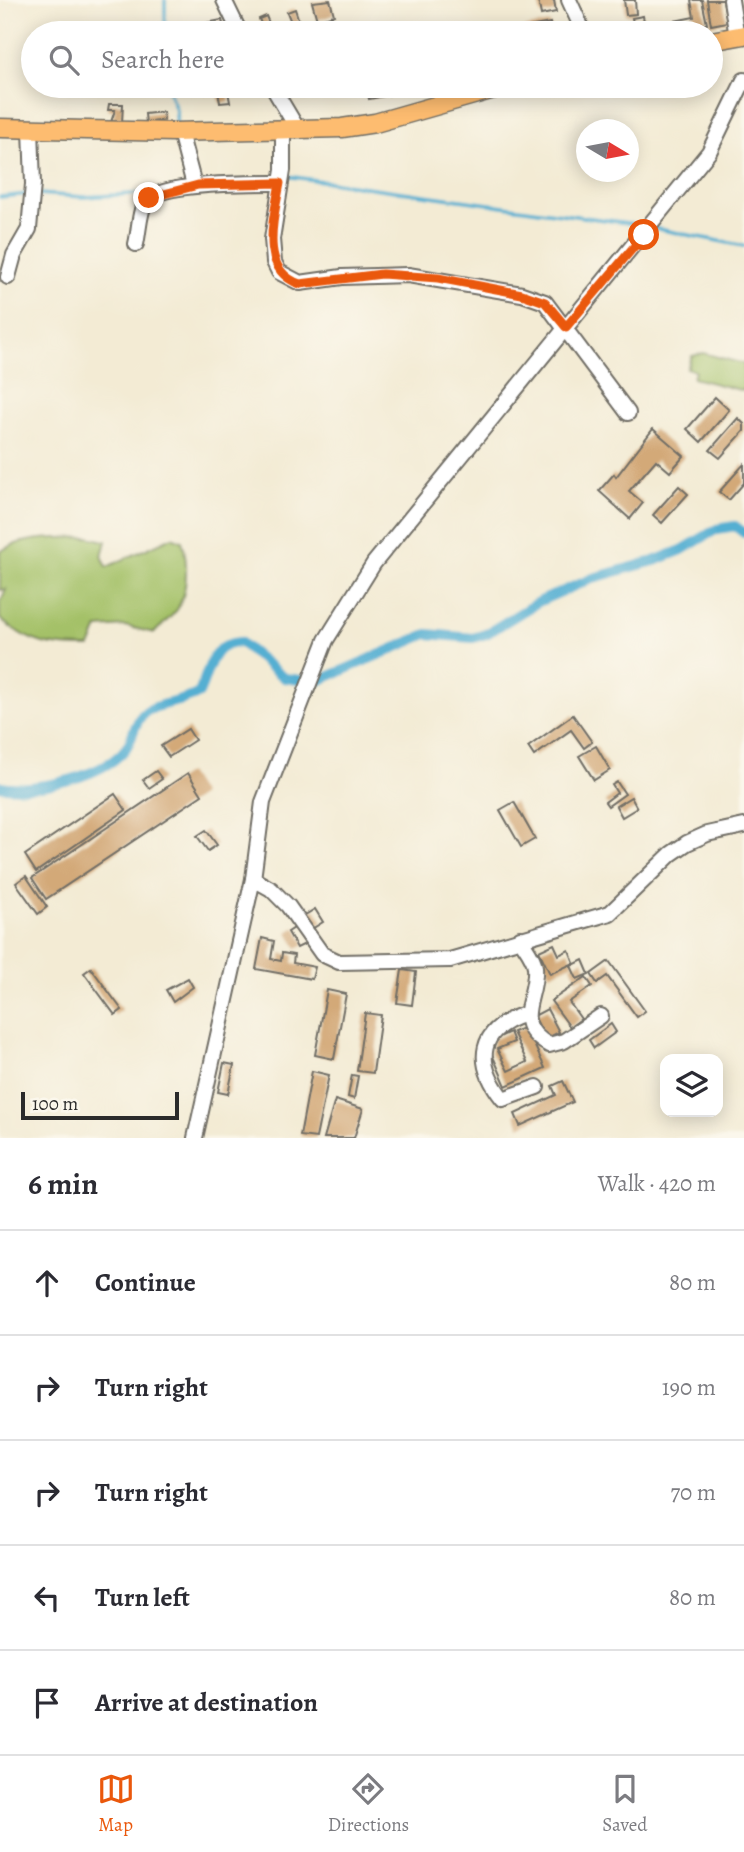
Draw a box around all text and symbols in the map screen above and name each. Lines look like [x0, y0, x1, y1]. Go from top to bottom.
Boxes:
search box [21, 21, 723, 98]
icon: search [45, 41, 83, 79]
text: Search here [101, 42, 225, 77]
north arrow [576, 119, 639, 182]
route end [133, 182, 164, 213]
route start [628, 219, 659, 250]
map controls [660, 1054, 723, 1117]
button: layers [660, 1054, 723, 1117]
scale bar [21, 1089, 178, 1121]
text: 100 m [32, 1091, 78, 1117]
text: 6 min [28, 1164, 98, 1204]
text: Walk · 420 m [598, 1168, 716, 1199]
icon: ahead [28, 1264, 66, 1302]
text: Continue [95, 1265, 196, 1300]
text: 80 m [669, 1267, 716, 1298]
icon: right [28, 1369, 66, 1407]
text: Turn right [95, 1370, 208, 1405]
text: 190 m [662, 1372, 716, 1403]
icon: right [28, 1474, 66, 1512]
text: Turn right [95, 1475, 208, 1510]
text: 70 m [670, 1477, 716, 1508]
icon: left [28, 1579, 66, 1617]
text: Turn left [95, 1580, 190, 1615]
text: 80 m [669, 1582, 716, 1613]
icon: arrive [28, 1684, 66, 1722]
text: Arrive at destination [95, 1685, 318, 1720]
tab: Map [97, 1770, 135, 1838]
tab: Directions [328, 1770, 409, 1838]
tab: Saved [602, 1770, 647, 1838]

